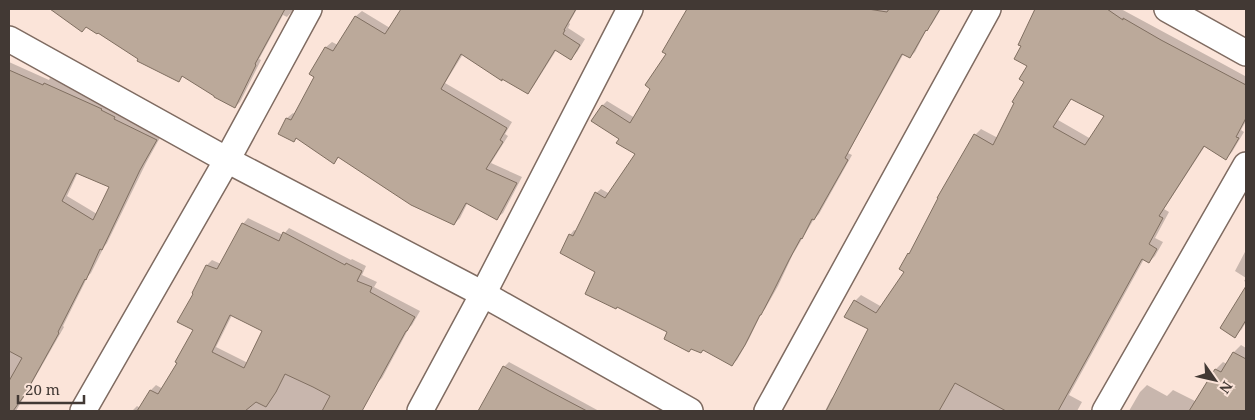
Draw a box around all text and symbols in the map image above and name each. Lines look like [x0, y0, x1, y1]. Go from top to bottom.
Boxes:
north arrow [1190, 355, 1240, 405]
scale bar [18, 372, 84, 404]
text: N [1215, 378, 1237, 397]
text: 20 m [25, 379, 60, 399]

